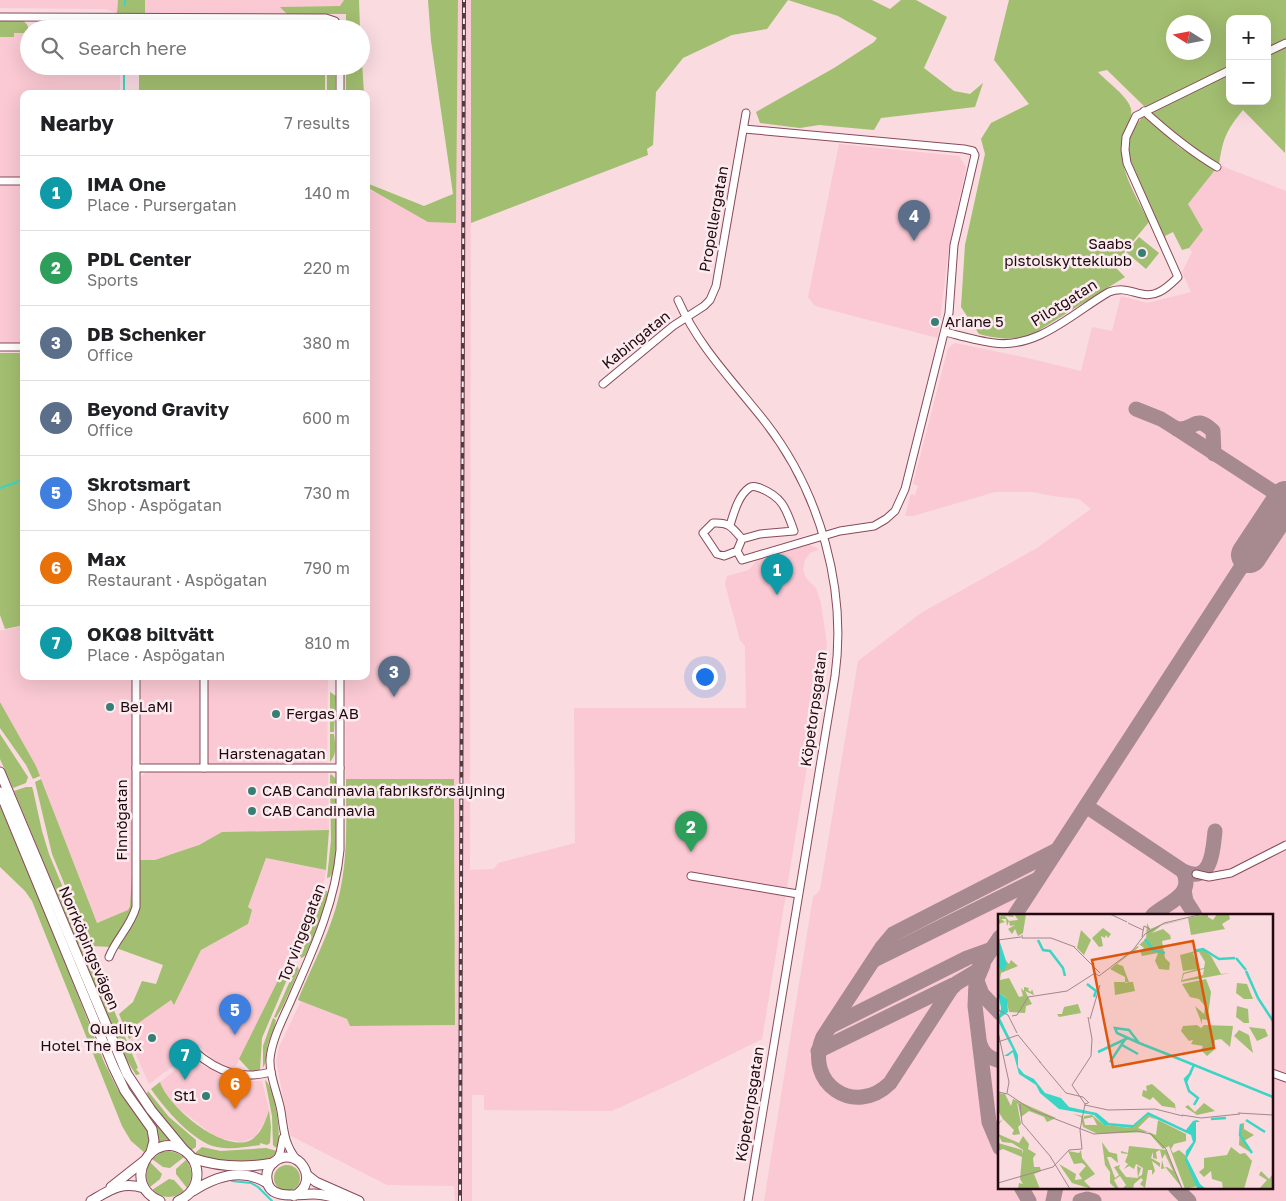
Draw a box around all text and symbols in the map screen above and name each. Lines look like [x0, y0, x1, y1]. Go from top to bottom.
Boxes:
north arrow [1166, 15, 1211, 60]
map controls [1226, 15, 1271, 105]
button: + [1226, 15, 1271, 60]
search box [20, 20, 370, 75]
icon: search [38, 34, 66, 62]
text: Search here [78, 36, 187, 59]
button: − [1226, 60, 1271, 105]
text: Nearby [40, 110, 114, 136]
text: 7 results [284, 113, 350, 133]
street label: Propellergatan [695, 164, 731, 273]
text: IMA One [87, 172, 166, 195]
text: 1 [52, 183, 60, 203]
text: 140 m [304, 183, 350, 203]
text: Place · Pursergatan [87, 195, 237, 215]
pin: 4 [898, 200, 930, 241]
place label: Saabs pistolskytteklubb [1004, 234, 1132, 269]
text: PDL Center [87, 247, 191, 270]
marker: Saabs pistolskytteklubb [1136, 247, 1148, 259]
text: 2 [51, 258, 61, 278]
text: 220 m [303, 258, 350, 278]
text: Sports [87, 270, 138, 290]
street label: Pilotgatan [1027, 275, 1100, 330]
street label: Kabingatan [598, 306, 673, 372]
place label: Ariane 5 [945, 312, 1004, 330]
marker: Ariane 5 [929, 316, 941, 328]
text: DB Schenker [87, 322, 206, 345]
text: 3 [51, 333, 61, 353]
text: 380 m [303, 333, 350, 353]
text: Office [87, 345, 133, 365]
text: Beyond Gravity [87, 397, 229, 420]
text: 4 [51, 408, 61, 428]
text: 600 m [302, 408, 350, 428]
text: Office [87, 420, 133, 440]
text: Skrotsmart [87, 472, 190, 495]
text: 5 [51, 483, 61, 503]
text: 730 m [304, 483, 350, 503]
text: Shop · Aspögatan [87, 495, 222, 515]
text: Max [87, 547, 126, 570]
pin: 1 [761, 554, 793, 595]
text: 6 [51, 558, 61, 578]
text: 790 m [304, 558, 350, 578]
text: Restaurant · Aspögatan [87, 570, 267, 590]
text: OKQ8 biltvätt [87, 622, 214, 645]
text: 7 [52, 633, 60, 653]
text: 810 m [304, 633, 350, 653]
text: Place · Aspögatan [87, 645, 225, 665]
street label: Köpetorpsgatan [796, 650, 830, 768]
pin: 3 [378, 656, 410, 697]
your location [692, 664, 718, 690]
place label: BeLaMi [120, 697, 173, 715]
marker: BeLaMi [104, 701, 116, 713]
place label: Fergas AB [286, 704, 359, 722]
marker: Fergas AB [270, 708, 282, 720]
street label: Harstenagatan [218, 744, 326, 762]
street label: Finnögatan [112, 779, 130, 861]
place label: CAB Candinavia fabriksförsäljning [262, 781, 505, 799]
marker: CAB Candinavia fabriksförsäljning [246, 785, 258, 797]
place label: CAB Candinavia [262, 801, 375, 819]
marker: CAB Candinavia [246, 805, 258, 817]
pin: 2 [675, 811, 707, 852]
street label: Torvingegatan [274, 881, 328, 984]
street label: Norrköpingsvägen [56, 883, 124, 1012]
inset map [998, 914, 1274, 1188]
pin: 5 [219, 994, 251, 1035]
place label: Quality Hotel The Box [40, 1019, 143, 1054]
marker: Quality Hotel The Box [146, 1032, 158, 1044]
pin: 7 [169, 1039, 201, 1080]
street label: Köpetorpsgatan [731, 1045, 767, 1163]
pin: 6 [219, 1068, 251, 1109]
place label: St1 [173, 1086, 196, 1104]
marker: St1 [200, 1090, 212, 1102]

